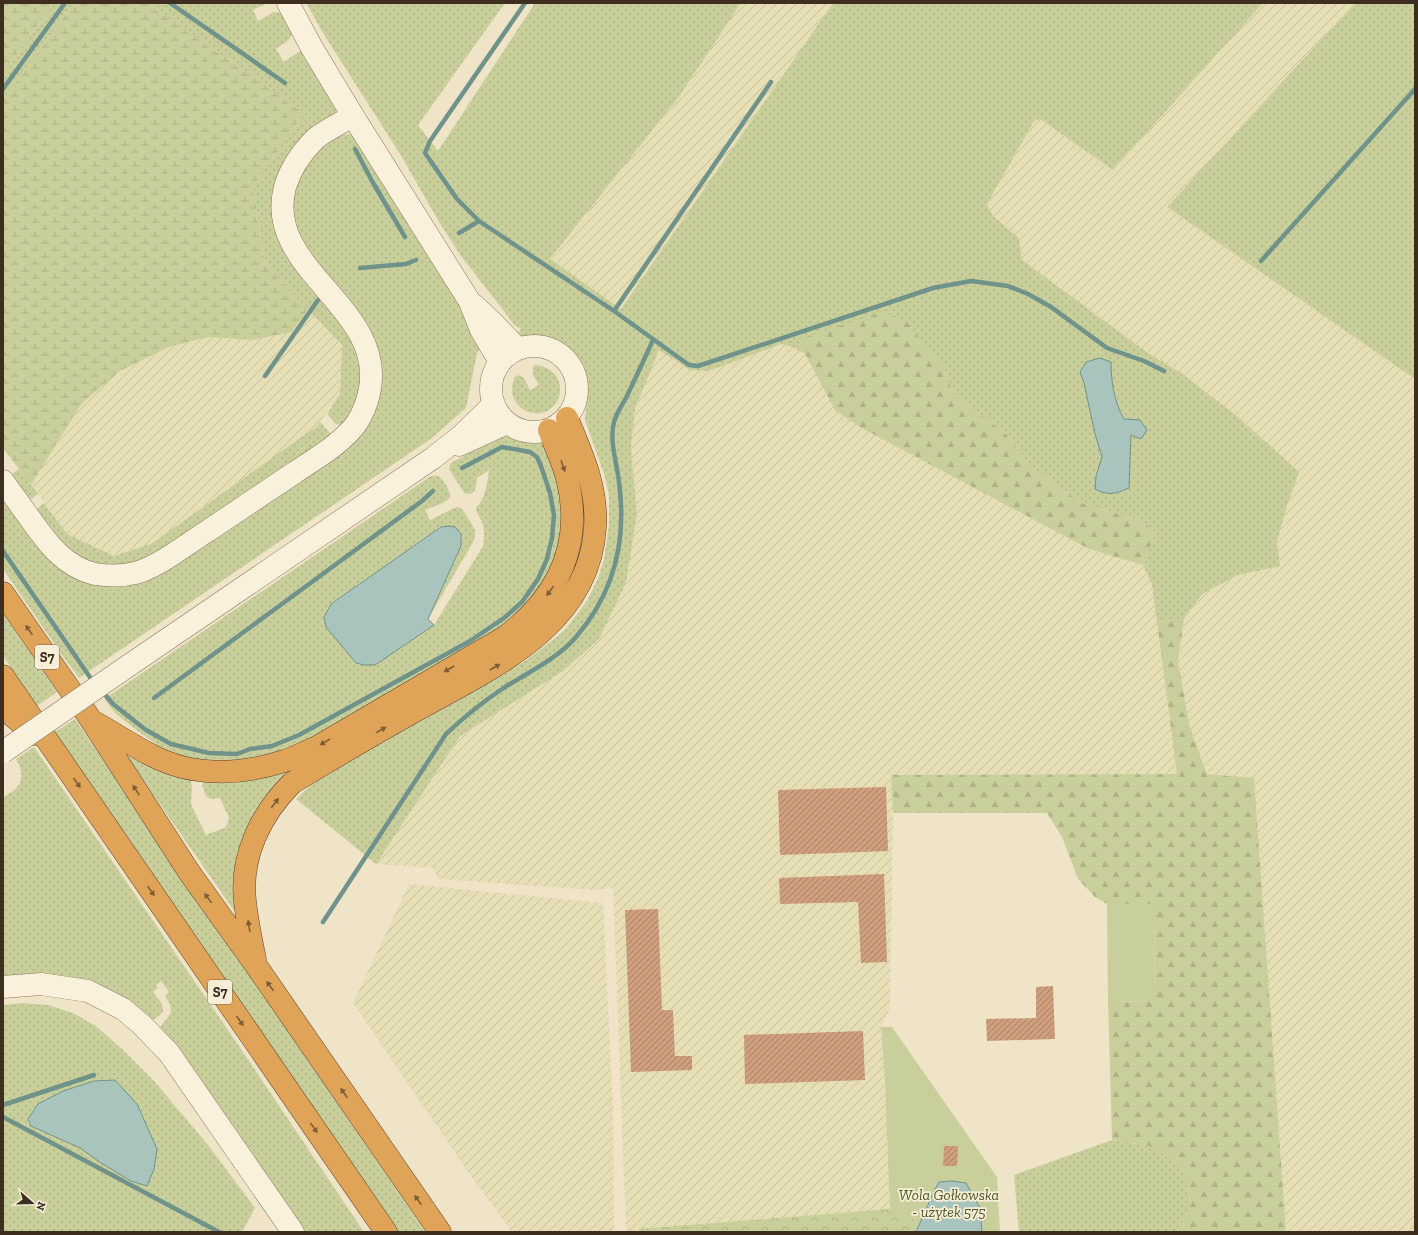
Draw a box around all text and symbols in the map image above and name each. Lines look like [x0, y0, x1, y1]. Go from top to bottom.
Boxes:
one-way arrow [561, 461, 567, 473]
one-way arrow [546, 585, 554, 596]
one-way arrow [25, 625, 33, 636]
road number: S7 [35, 645, 59, 669]
one-way arrow [489, 663, 501, 670]
one-way arrow [443, 666, 455, 673]
one-way arrow [375, 727, 387, 734]
one-way arrow [320, 738, 330, 746]
one-way arrow [73, 778, 81, 789]
one-way arrow [133, 784, 140, 796]
one-way arrow [271, 797, 279, 808]
one-way arrow [147, 885, 155, 896]
one-way arrow [204, 893, 212, 904]
one-way arrow [246, 920, 252, 932]
road number: S7 [208, 980, 232, 1004]
one-way arrow [266, 980, 274, 991]
one-way arrow [236, 1015, 244, 1026]
one-way arrow [340, 1087, 348, 1098]
one-way arrow [310, 1123, 318, 1133]
north arrow [12, 1183, 52, 1223]
park label: Wola Gołkowska - użytek 575 [899, 1186, 999, 1221]
one-way arrow [414, 1195, 422, 1205]
text: N [33, 1200, 48, 1213]

